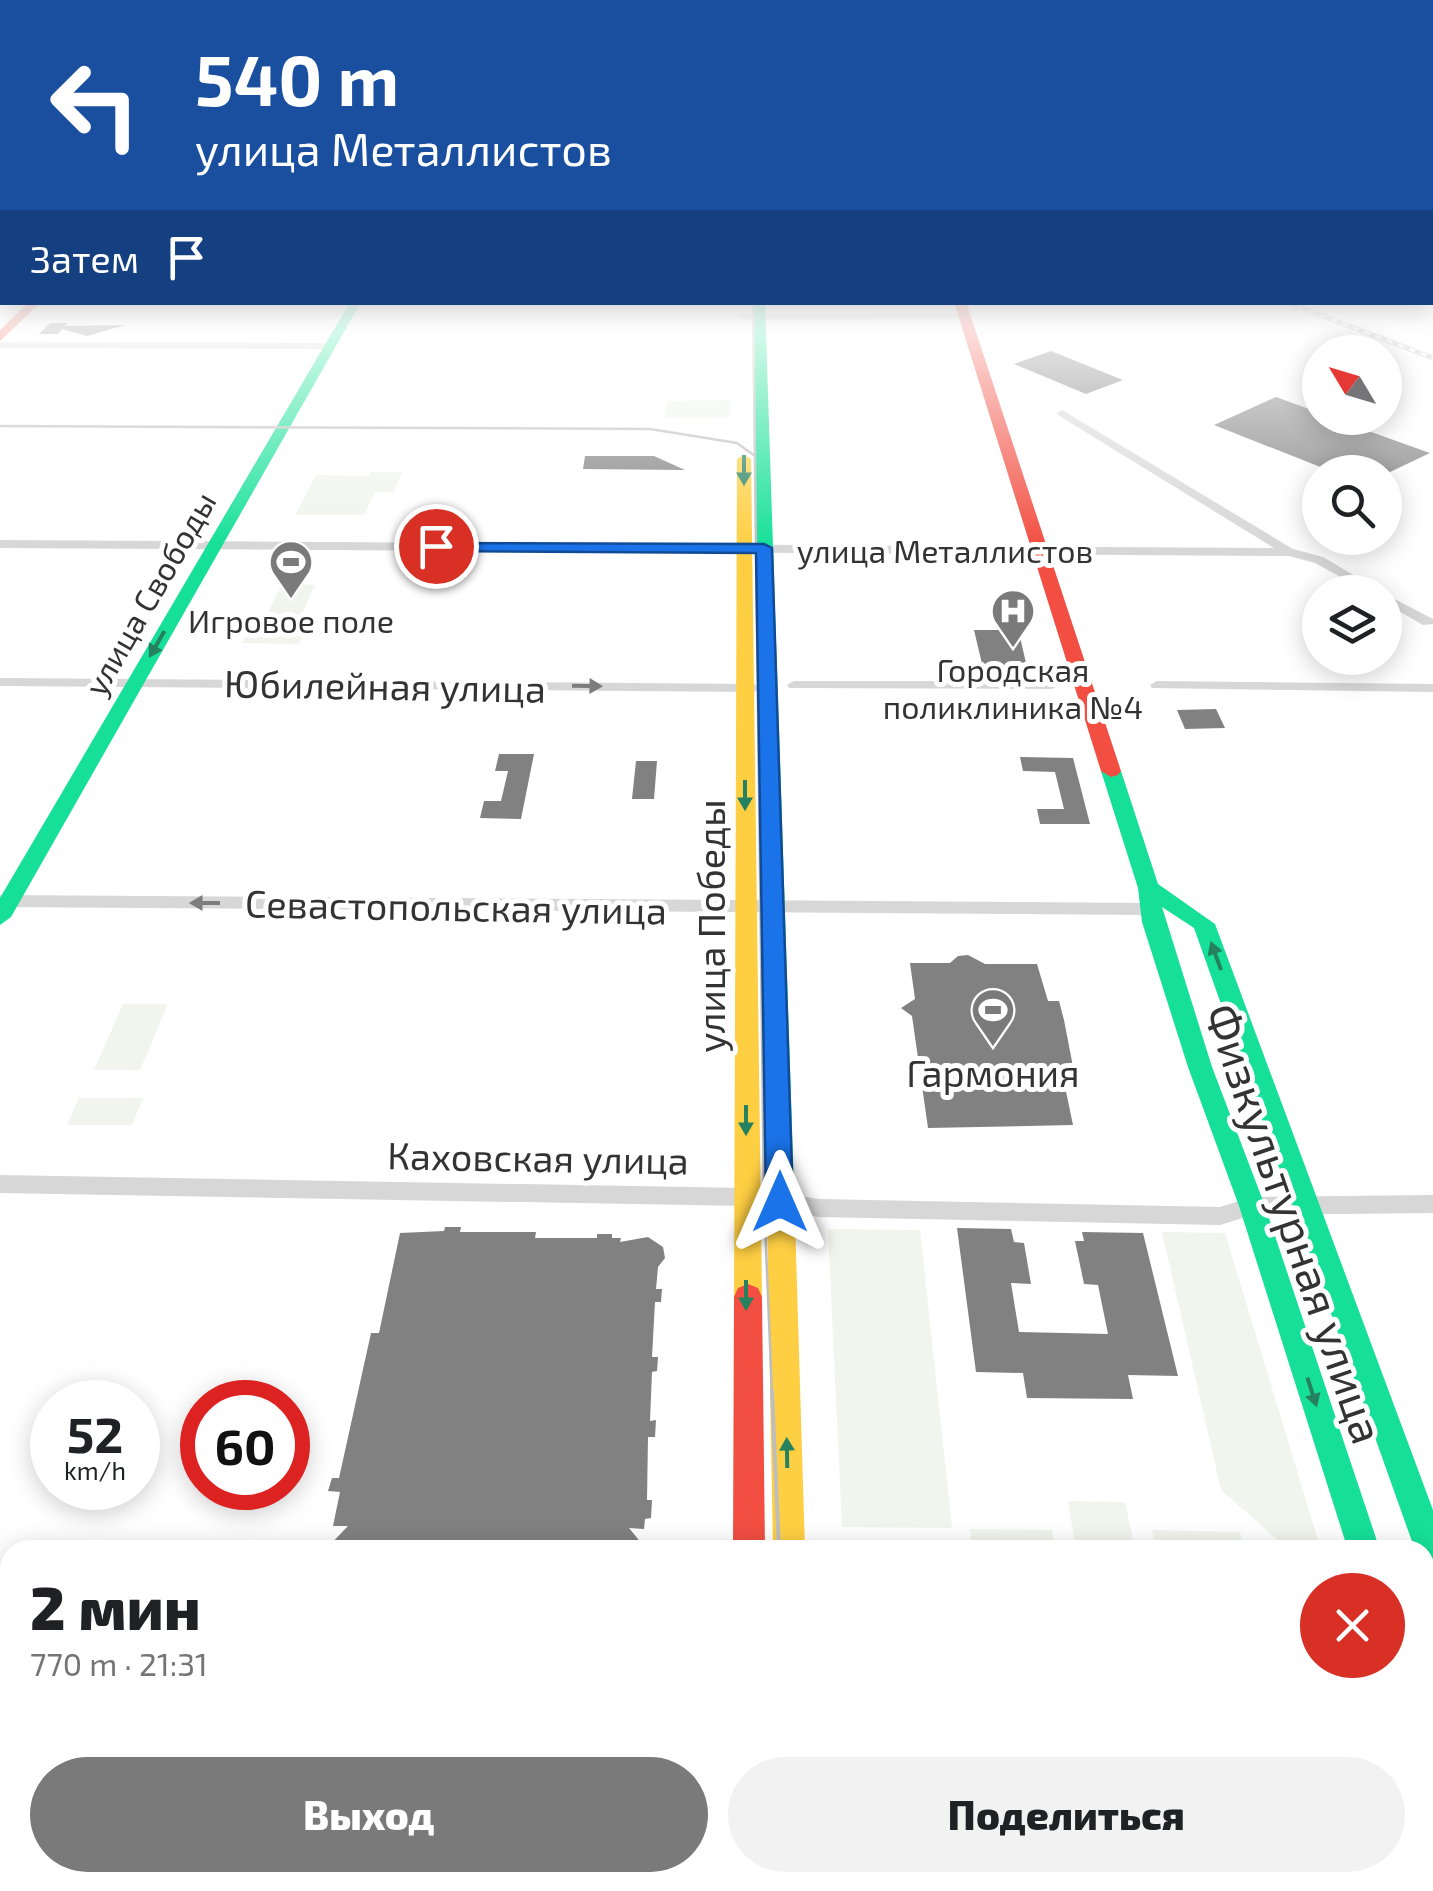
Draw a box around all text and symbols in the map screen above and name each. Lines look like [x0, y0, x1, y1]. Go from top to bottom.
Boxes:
text: 540 m [195, 36, 399, 120]
icon: left [30, 40, 160, 170]
text: улица Металлистов [195, 121, 612, 175]
icon: arrive [159, 230, 214, 285]
text: Затем [30, 235, 139, 281]
north arrow [1302, 335, 1402, 435]
map controls [1302, 335, 1402, 675]
one-way arrow [736, 454, 752, 486]
button: search [1302, 455, 1402, 555]
street label: улица Свободы [75, 484, 224, 702]
pin [394, 504, 479, 589]
icon: arrive [409, 519, 464, 574]
street label: улица Металлистов [797, 531, 1093, 570]
sports icon: Игровое поле [268, 539, 314, 600]
button: layers [1302, 575, 1402, 675]
hospital icon: Городская поликлиника №4 [990, 588, 1036, 649]
place label: Игровое поле [188, 601, 394, 639]
one-way arrow [149, 630, 166, 658]
place label: Городская поликлиника №4 [883, 650, 1143, 725]
street label: Юбилейная улица [224, 659, 546, 711]
one-way arrow [572, 679, 604, 695]
one-way arrow [737, 779, 753, 811]
street label: улица Победы [687, 799, 733, 1053]
street label: Севастопольская улица [245, 879, 667, 933]
one-way arrow [188, 895, 220, 911]
one-way arrow [1208, 940, 1223, 970]
sports icon: Гармония [970, 987, 1016, 1048]
street label: Физкультурная улица [1194, 996, 1397, 1450]
place label: Гармония [906, 1049, 1080, 1095]
one-way arrow [738, 1104, 754, 1136]
street label: Каховская улица [387, 1131, 689, 1183]
position arrow [728, 1150, 832, 1254]
one-way arrow [738, 1279, 754, 1311]
one-way arrow [1306, 1377, 1321, 1407]
speed limit sign: 60 [180, 1380, 310, 1510]
text: 52 [67, 1403, 123, 1463]
one-way arrow [778, 1436, 794, 1468]
text: km/h [64, 1455, 126, 1485]
text: 2 мин [30, 1570, 201, 1642]
button: close [1300, 1573, 1405, 1678]
text: 770 m · 21:31 [30, 1644, 208, 1682]
button: Выход [30, 1757, 708, 1872]
button: Поделиться [728, 1757, 1405, 1872]

